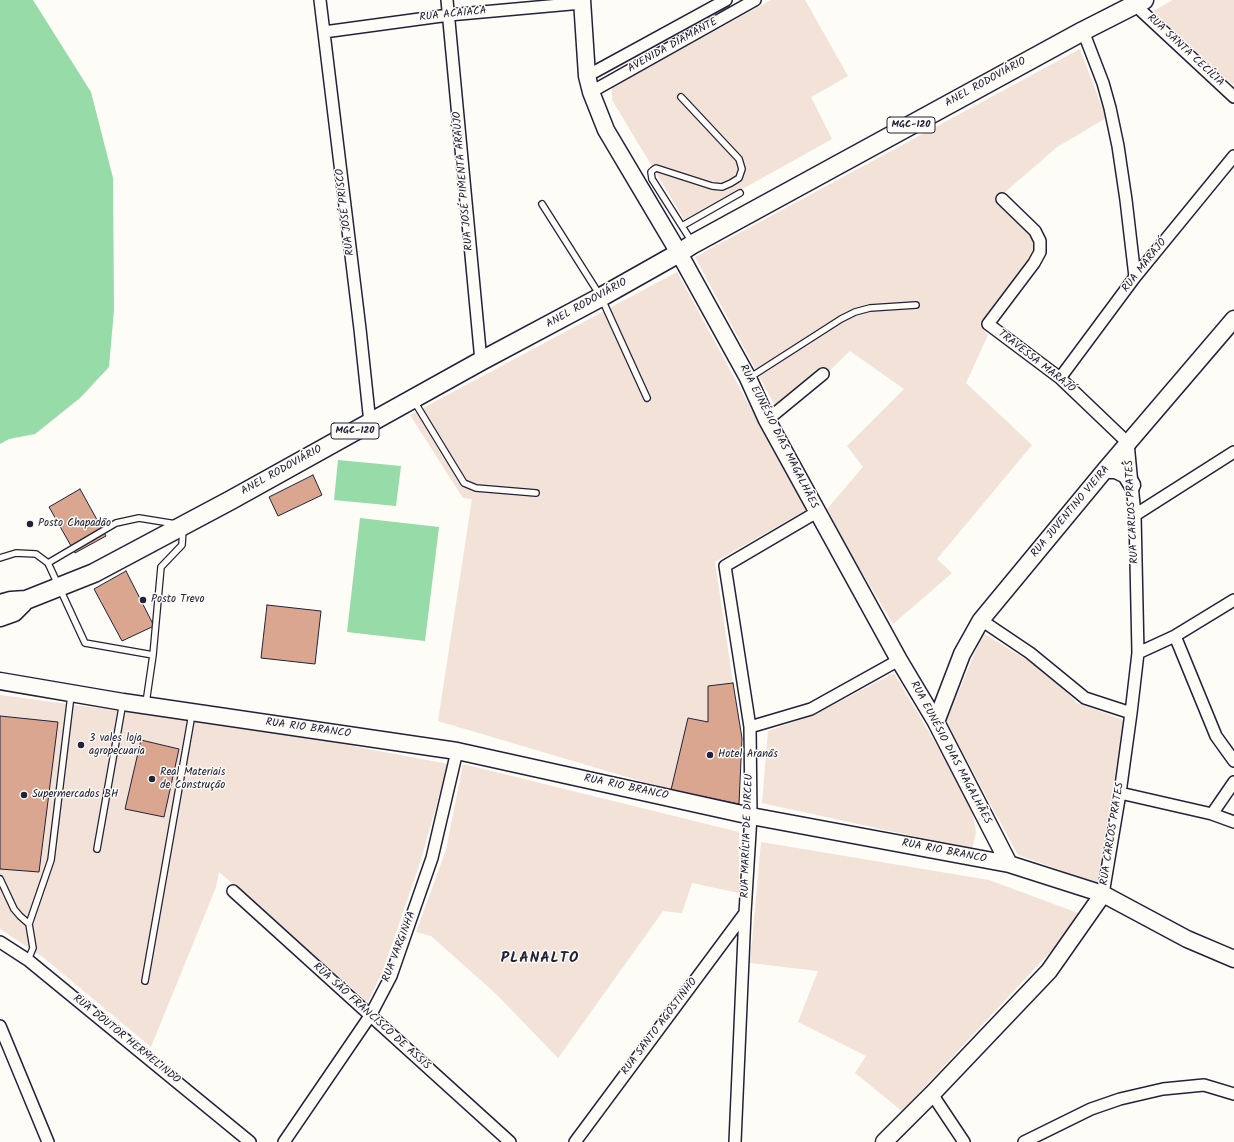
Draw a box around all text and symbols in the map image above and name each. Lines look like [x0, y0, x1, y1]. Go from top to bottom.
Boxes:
street label: RUA ACAIACA [419, 5, 487, 25]
street label: RUA SANTA CECÍLIA [1144, 12, 1226, 90]
street label: AVENIDA DIAMANTE [626, 16, 720, 76]
street label: ANEL RODOVIÁRIO [943, 55, 1029, 111]
street label: RUA JOSÉ PIMENTA ARAÚJO [451, 111, 477, 251]
road number: MGC-120 [887, 117, 935, 133]
street label: RUA JOSÉ PRISCO [334, 168, 358, 256]
street label: RUA MARAJÓ [1120, 237, 1170, 295]
street label: ANEL RODOVIÁRIO [544, 276, 630, 332]
street label: TRAVESSA MARAJÓ [995, 328, 1077, 396]
street label: RUA EUNÉSIO DIAS MAGALHÃES [736, 363, 820, 511]
road number: MGC-120 [331, 423, 379, 439]
street label: ANEL RODOVIÁRIO [239, 443, 325, 499]
street label: RUA CARLOS PRATES [1124, 460, 1142, 564]
street label: RUA JUVENTINO VIEIRA [1029, 463, 1113, 561]
place label: Posto Chapadão [38, 517, 111, 531]
marker: Posto Chapadão [25, 519, 35, 529]
place label: Posto Trevo [151, 593, 204, 607]
marker: Posto Trevo [138, 595, 148, 605]
street label: RUA EUNÉSIO DIAS MAGALHÃES [907, 679, 993, 827]
street label: RUA RIO BRANCO [265, 716, 351, 742]
place label: 3 vales loja agropecuaria [89, 732, 145, 758]
marker: 3 vales loja agropecuaria [76, 740, 86, 750]
place label: Hotel Aranãs [718, 748, 778, 762]
marker: Hotel Aranãs [705, 750, 715, 760]
place label: Real Materiais de Construção [160, 766, 225, 792]
street label: RUA RIO BRANCO [583, 773, 669, 803]
marker: Real Materiais de Construção [147, 774, 157, 784]
street label: RUA MARÍLIA DE DIRCEU [739, 774, 757, 898]
street label: RUA CARLOS PRATES [1098, 782, 1128, 886]
place label: Supermercados BH [32, 788, 118, 802]
marker: Supermercados BH [19, 790, 29, 800]
street label: RUA RIO BRANCO [901, 837, 987, 867]
street label: RUA VARGINHA [380, 910, 420, 984]
district label: PLANALTO [501, 950, 579, 968]
street label: RUA SÃO FRANCISCO DE ASSIS [310, 961, 432, 1073]
street label: RUA SANTO AGOSTINHO [619, 976, 701, 1078]
street label: RUA DOUTOR HERMELINDO [70, 993, 182, 1087]

